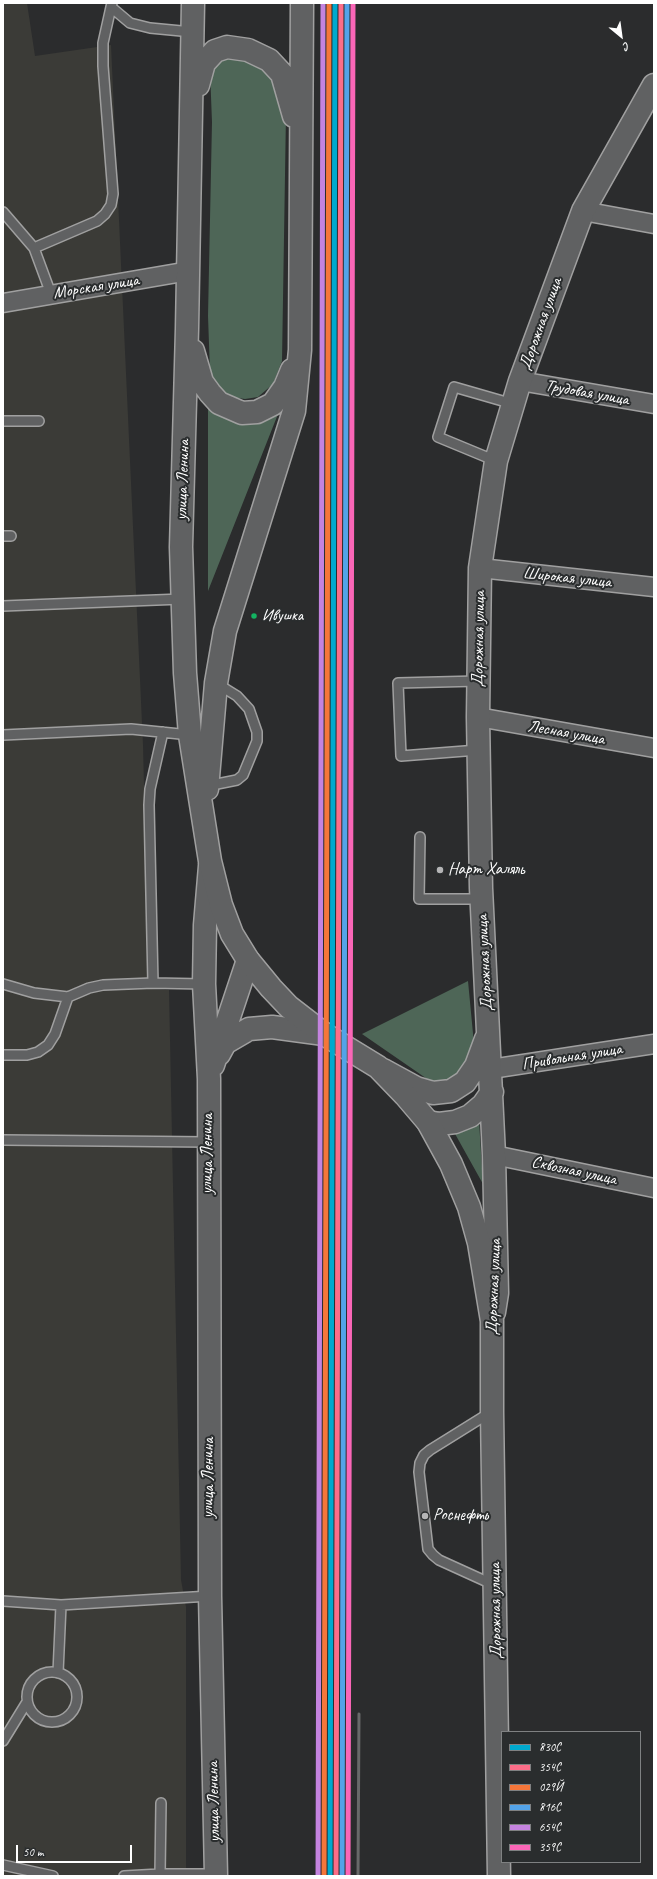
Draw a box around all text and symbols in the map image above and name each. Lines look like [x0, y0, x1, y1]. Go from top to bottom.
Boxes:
north arrow [601, 16, 641, 56]
text: С [621, 39, 633, 54]
street label: Морская улица [52, 270, 140, 304]
street label: Дорожная улица [515, 275, 567, 373]
street label: Трудовая улица [544, 376, 630, 410]
street label: улица Ленина [171, 439, 195, 521]
street label: Широкая улица [522, 563, 612, 593]
street label: Дорожная улица [468, 591, 490, 687]
place label: Ивушка [262, 606, 303, 626]
marker: Ивушка [249, 611, 259, 621]
street label: Лесная улица [526, 716, 606, 750]
place label: Нарт Халяль [448, 860, 524, 880]
marker: Нарт Халяль [435, 865, 445, 875]
street label: Дорожная улица [472, 914, 498, 1012]
street label: Привольная улица [520, 1039, 624, 1075]
street label: улица Ленина [198, 1114, 218, 1194]
street label: Сквозная улица [530, 1152, 618, 1190]
street label: Дорожная улица [482, 1238, 506, 1336]
street label: улица Ленина [199, 1438, 219, 1518]
place label: Роснефть [433, 1506, 488, 1526]
marker: Роснефть [420, 1511, 430, 1521]
street label: Дорожная улица [485, 1563, 507, 1659]
legend [501, 1731, 641, 1863]
text: 830С [539, 1739, 561, 1755]
text: 354С [539, 1759, 561, 1775]
street label: улица Ленина [203, 1762, 225, 1842]
text: 029Й [539, 1779, 563, 1795]
text: 816С [539, 1799, 561, 1815]
text: 654С [539, 1819, 561, 1835]
scale bar [18, 1837, 134, 1863]
text: 359С [539, 1839, 561, 1855]
text: 50 m [23, 1844, 43, 1860]

